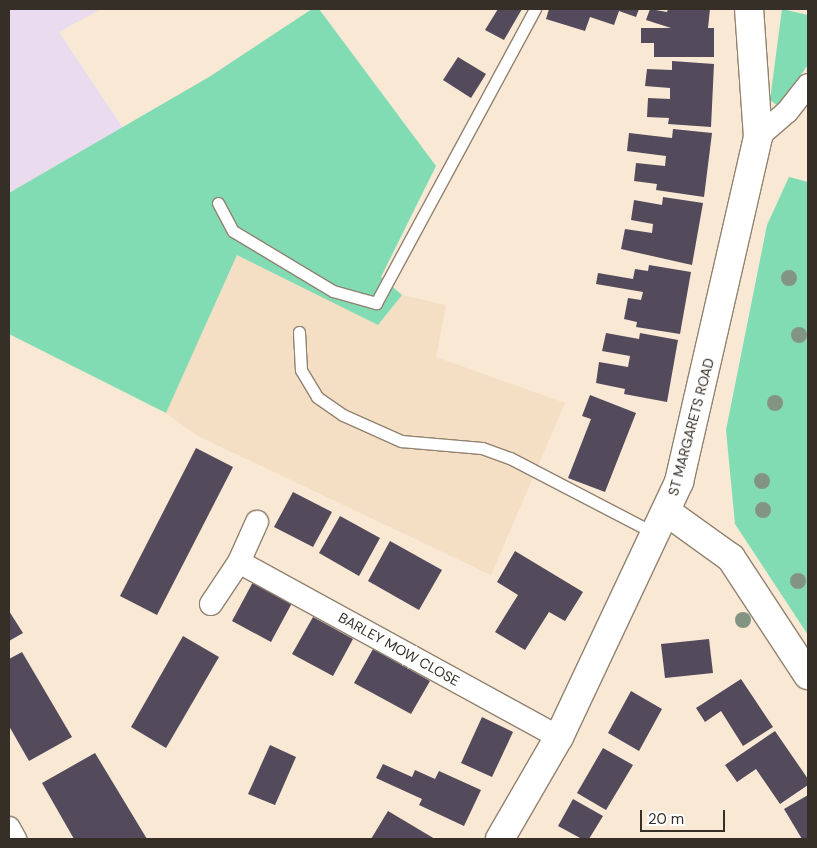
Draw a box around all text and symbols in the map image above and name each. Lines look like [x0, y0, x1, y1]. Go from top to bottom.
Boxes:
street label: ST MARGARETS ROAD [665, 356, 717, 498]
street label: BARLEY MOW CLOSE [335, 609, 463, 689]
scale bar [642, 800, 727, 832]
text: 20 m [648, 809, 684, 829]

